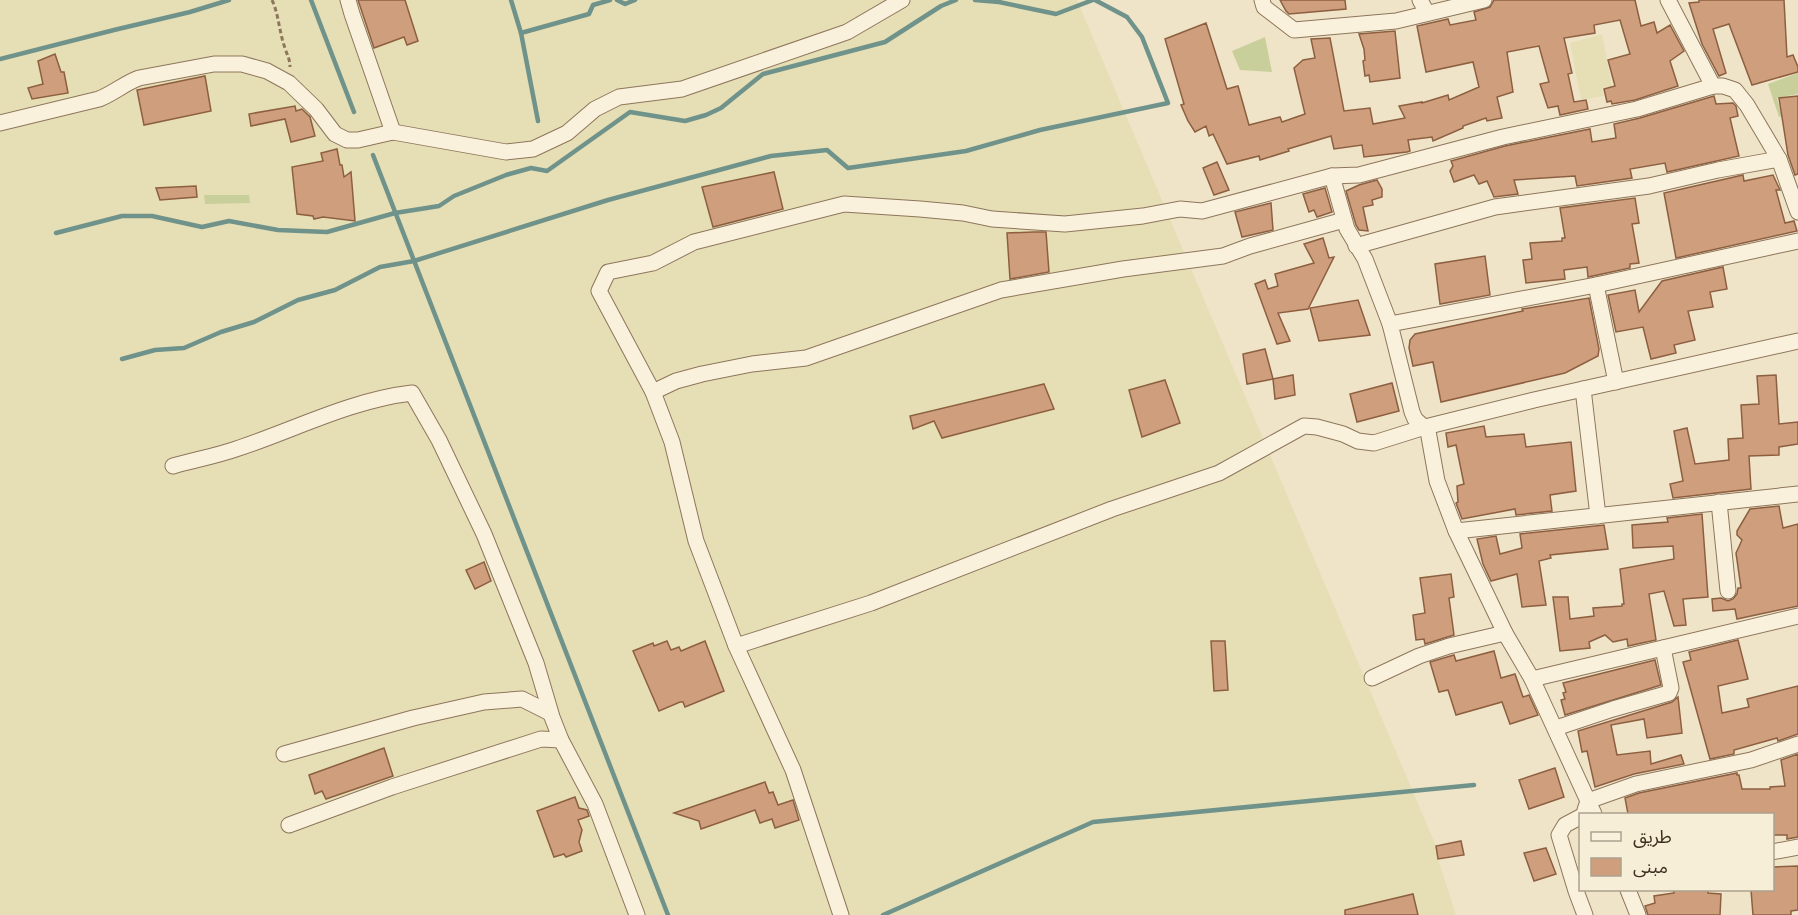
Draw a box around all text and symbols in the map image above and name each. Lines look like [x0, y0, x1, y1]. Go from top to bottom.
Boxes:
legend [1579, 813, 1774, 891]
text: طريق [1633, 824, 1672, 848]
text: مبنى [1633, 854, 1668, 878]

